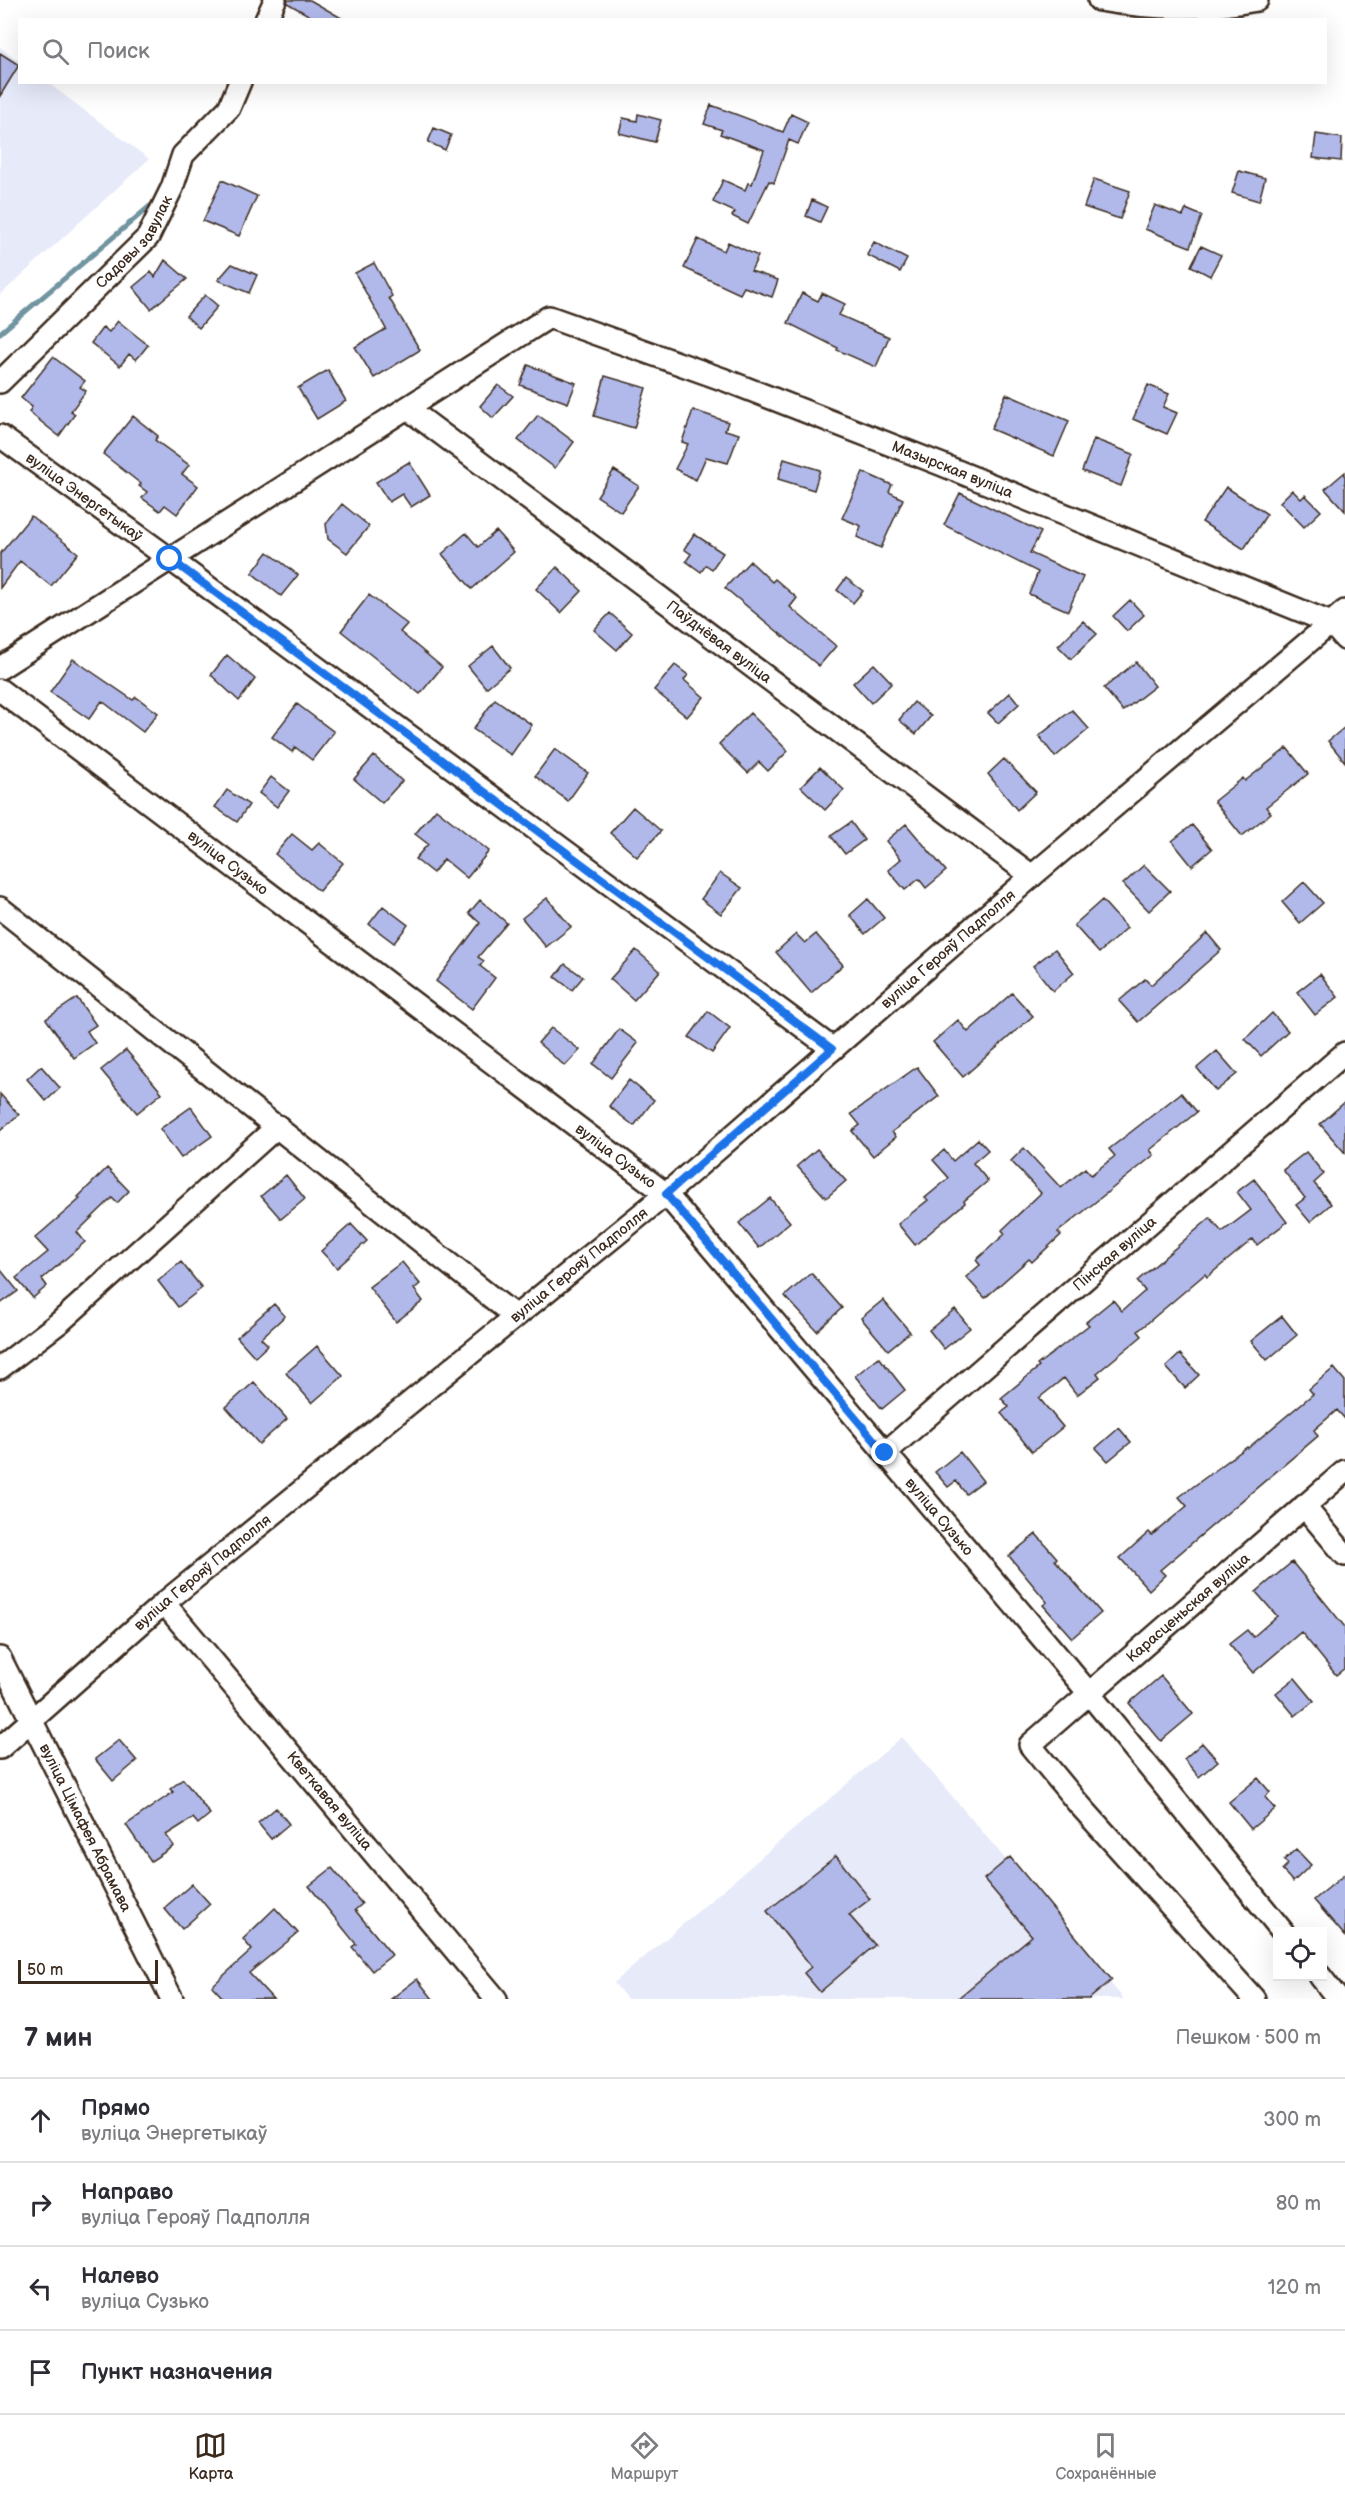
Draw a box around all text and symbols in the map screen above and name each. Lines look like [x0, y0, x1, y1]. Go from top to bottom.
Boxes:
search box [18, 18, 1327, 84]
icon: search [39, 35, 72, 68]
text: Поиск [87, 38, 150, 65]
street label: Садовы завулак [92, 192, 176, 293]
street label: Мазырская вуліца [889, 437, 1016, 502]
street label: вуліца Энергетыкаў [22, 448, 147, 546]
route start [156, 545, 182, 571]
street label: Паўднёвая вуліца [663, 596, 776, 687]
street label: вуліца Сузько [184, 826, 272, 899]
street label: вуліца Герояў Падполля [877, 885, 1019, 1013]
street label: вуліца Сузько [572, 1119, 660, 1193]
street label: вуліца Герояў Падполля [506, 1203, 652, 1327]
street label: Пінская вуліца [1069, 1212, 1160, 1295]
route end [871, 1439, 897, 1465]
street label: вуліца Сузько [901, 1474, 978, 1559]
street label: вуліца Герояў Падполля [130, 1510, 275, 1635]
street label: Карасценьская вуліца [1122, 1549, 1254, 1667]
street label: вуліца Цімафея Абрамава [35, 1740, 136, 1915]
street label: Кветкавая вуліца [283, 1747, 377, 1854]
map controls [1273, 1927, 1327, 1981]
button: locate [1273, 1927, 1327, 1981]
scale bar [18, 1957, 158, 1984]
text: 50 m [27, 1961, 63, 1980]
text: 7 мин [24, 2023, 92, 2054]
text: Пешком · 500 m [1176, 2026, 1321, 2050]
text: Прямо [81, 2095, 150, 2122]
icon: ahead [24, 2104, 57, 2137]
text: 300 m [1263, 2108, 1321, 2132]
text: вуліца Энергетыкаў [81, 2122, 267, 2146]
text: Направо [81, 2179, 173, 2206]
icon: right [24, 2188, 57, 2221]
text: 80 m [1276, 2192, 1321, 2216]
text: вуліца Герояў Падполля [81, 2206, 310, 2230]
text: Налево [81, 2263, 159, 2290]
icon: left [24, 2272, 57, 2305]
text: 120 m [1268, 2276, 1321, 2300]
text: вуліца Сузько [81, 2290, 209, 2314]
icon: arrive [24, 2356, 57, 2389]
text: Пункт назначения [81, 2359, 273, 2386]
tab: Карта [188, 2429, 234, 2484]
tab: Маршрут [610, 2429, 678, 2484]
tab: Сохранённые [1055, 2429, 1157, 2484]

